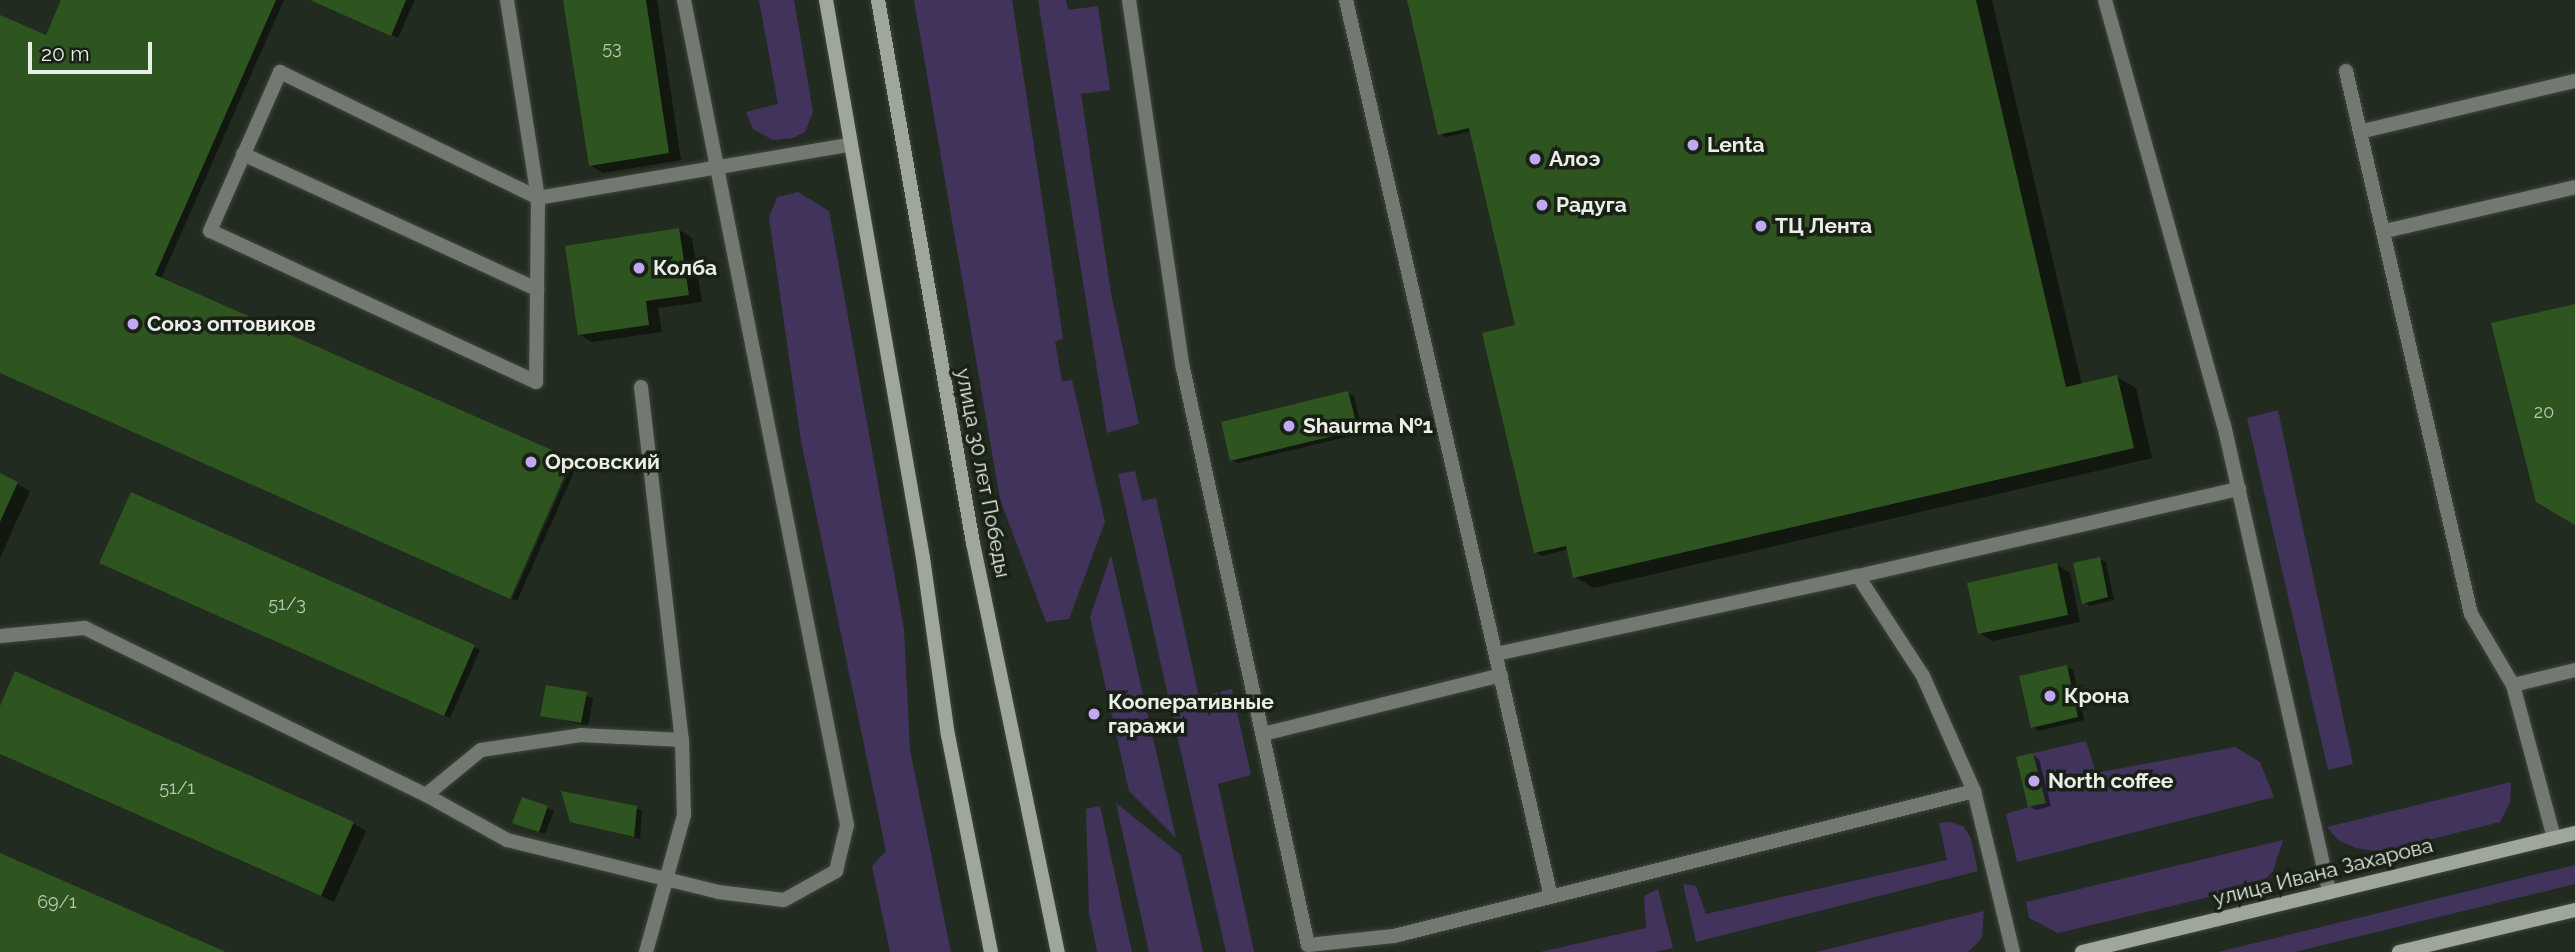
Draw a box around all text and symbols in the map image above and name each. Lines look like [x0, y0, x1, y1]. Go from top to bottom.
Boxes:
scale bar [32, 28, 156, 72]
house number: 53 [602, 37, 622, 59]
text: 20 m [41, 41, 89, 66]
place label: Lenta [1707, 132, 1765, 158]
marker: Lenta [1685, 137, 1701, 153]
place label: Алоэ [1549, 146, 1600, 172]
marker: Алоэ [1527, 151, 1543, 167]
place label: Радуга [1556, 192, 1627, 218]
marker: Радуга [1534, 197, 1550, 213]
place label: ТЦ Лента [1775, 213, 1872, 239]
marker: ТЦ Лента [1753, 218, 1769, 234]
place label: Колба [653, 255, 717, 281]
marker: Колба [631, 260, 647, 276]
place label: Союз оптовиков [147, 311, 316, 337]
marker: Союз оптовиков [125, 316, 141, 332]
street label: улица 30 лет Победы [950, 366, 1016, 580]
house number: 20 [2534, 401, 2554, 423]
place label: Shaurma №1 [1303, 413, 1433, 439]
marker: Shaurma №1 [1281, 418, 1297, 434]
place label: Орсовский [545, 449, 660, 475]
marker: Орсовский [523, 454, 539, 470]
house number: 51/3 [268, 593, 306, 615]
place label: Крона [2064, 683, 2129, 709]
marker: Крона [2042, 688, 2058, 704]
place label: Кооперативные гаражи [1108, 689, 1274, 739]
marker: Кооперативные гаражи [1086, 706, 1102, 722]
place label: North coffee [2048, 768, 2173, 794]
marker: North coffee [2026, 773, 2042, 789]
house number: 51/1 [159, 777, 195, 799]
street label: улица Ивана Захарова [2211, 833, 2435, 911]
house number: 69/1 [37, 891, 77, 913]

